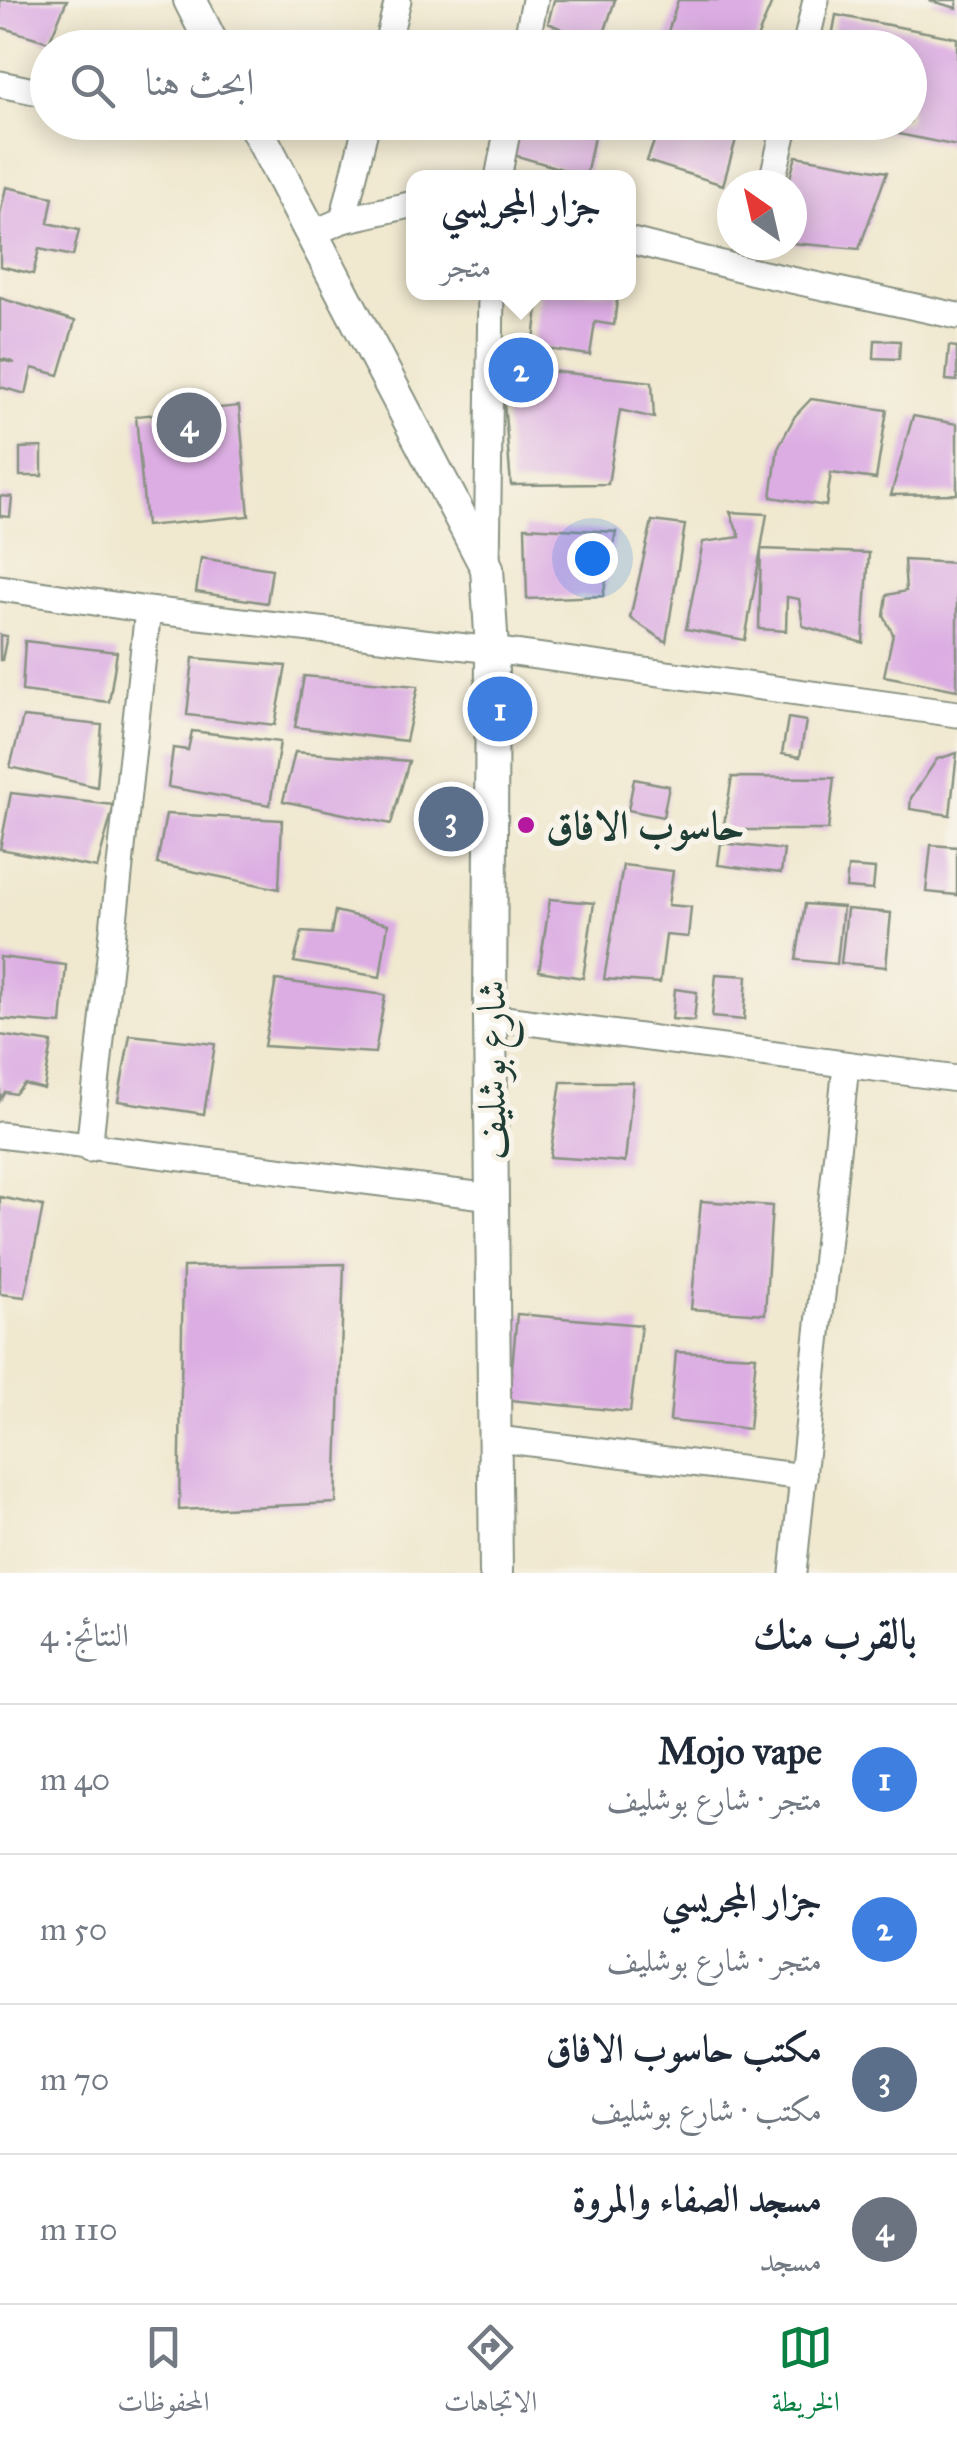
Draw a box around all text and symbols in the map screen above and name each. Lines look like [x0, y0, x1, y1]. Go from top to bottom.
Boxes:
search box [30, 30, 927, 140]
icon: search [65, 58, 120, 113]
text: ابحث هنا [145, 59, 255, 105]
popup [406, 170, 636, 300]
north arrow [717, 170, 807, 260]
text: جزار المجريسي [441, 181, 601, 227]
text: متجر [441, 247, 491, 286]
pin: 2 [488, 332, 554, 408]
pin: 4 [156, 388, 222, 462]
your location [567, 533, 618, 584]
pin: 1 [468, 672, 532, 746]
pin: 3 [418, 782, 484, 856]
place label: حاسوب الافاق [546, 801, 744, 851]
marker: حاسوب الافاق [515, 814, 537, 836]
street label: شارع بوشليف [467, 980, 525, 1160]
text: بالقرب منك [753, 1608, 917, 1660]
text: النتائج: 4 [40, 1616, 129, 1655]
text: Mojo vape [658, 1728, 822, 1774]
text: 40 m [40, 1760, 110, 1799]
text: 1 [878, 1760, 891, 1799]
text: متجر · شارع بوشليف [606, 1780, 822, 1819]
text: جزار المجريسي [661, 1875, 822, 1921]
text: 50 m [40, 1910, 107, 1949]
text: 2 [877, 1910, 892, 1949]
text: متجر · شارع بوشليف [606, 1941, 822, 1980]
text: مكتب حاسوب الافاق [545, 2025, 822, 2071]
text: 70 m [40, 2060, 109, 2099]
text: 3 [878, 2060, 891, 2099]
text: مكتب · شارع بوشليف [590, 2091, 822, 2130]
text: مسجد الصفاء والمروة [572, 2175, 822, 2221]
text: 110 m [40, 2210, 118, 2249]
text: 4 [876, 2210, 893, 2249]
text: مسجد [759, 2241, 822, 2280]
tab: المحفوظات [117, 2320, 209, 2429]
tab: الاتجاهات [444, 2320, 537, 2429]
tab: الخريطة [772, 2320, 840, 2429]

